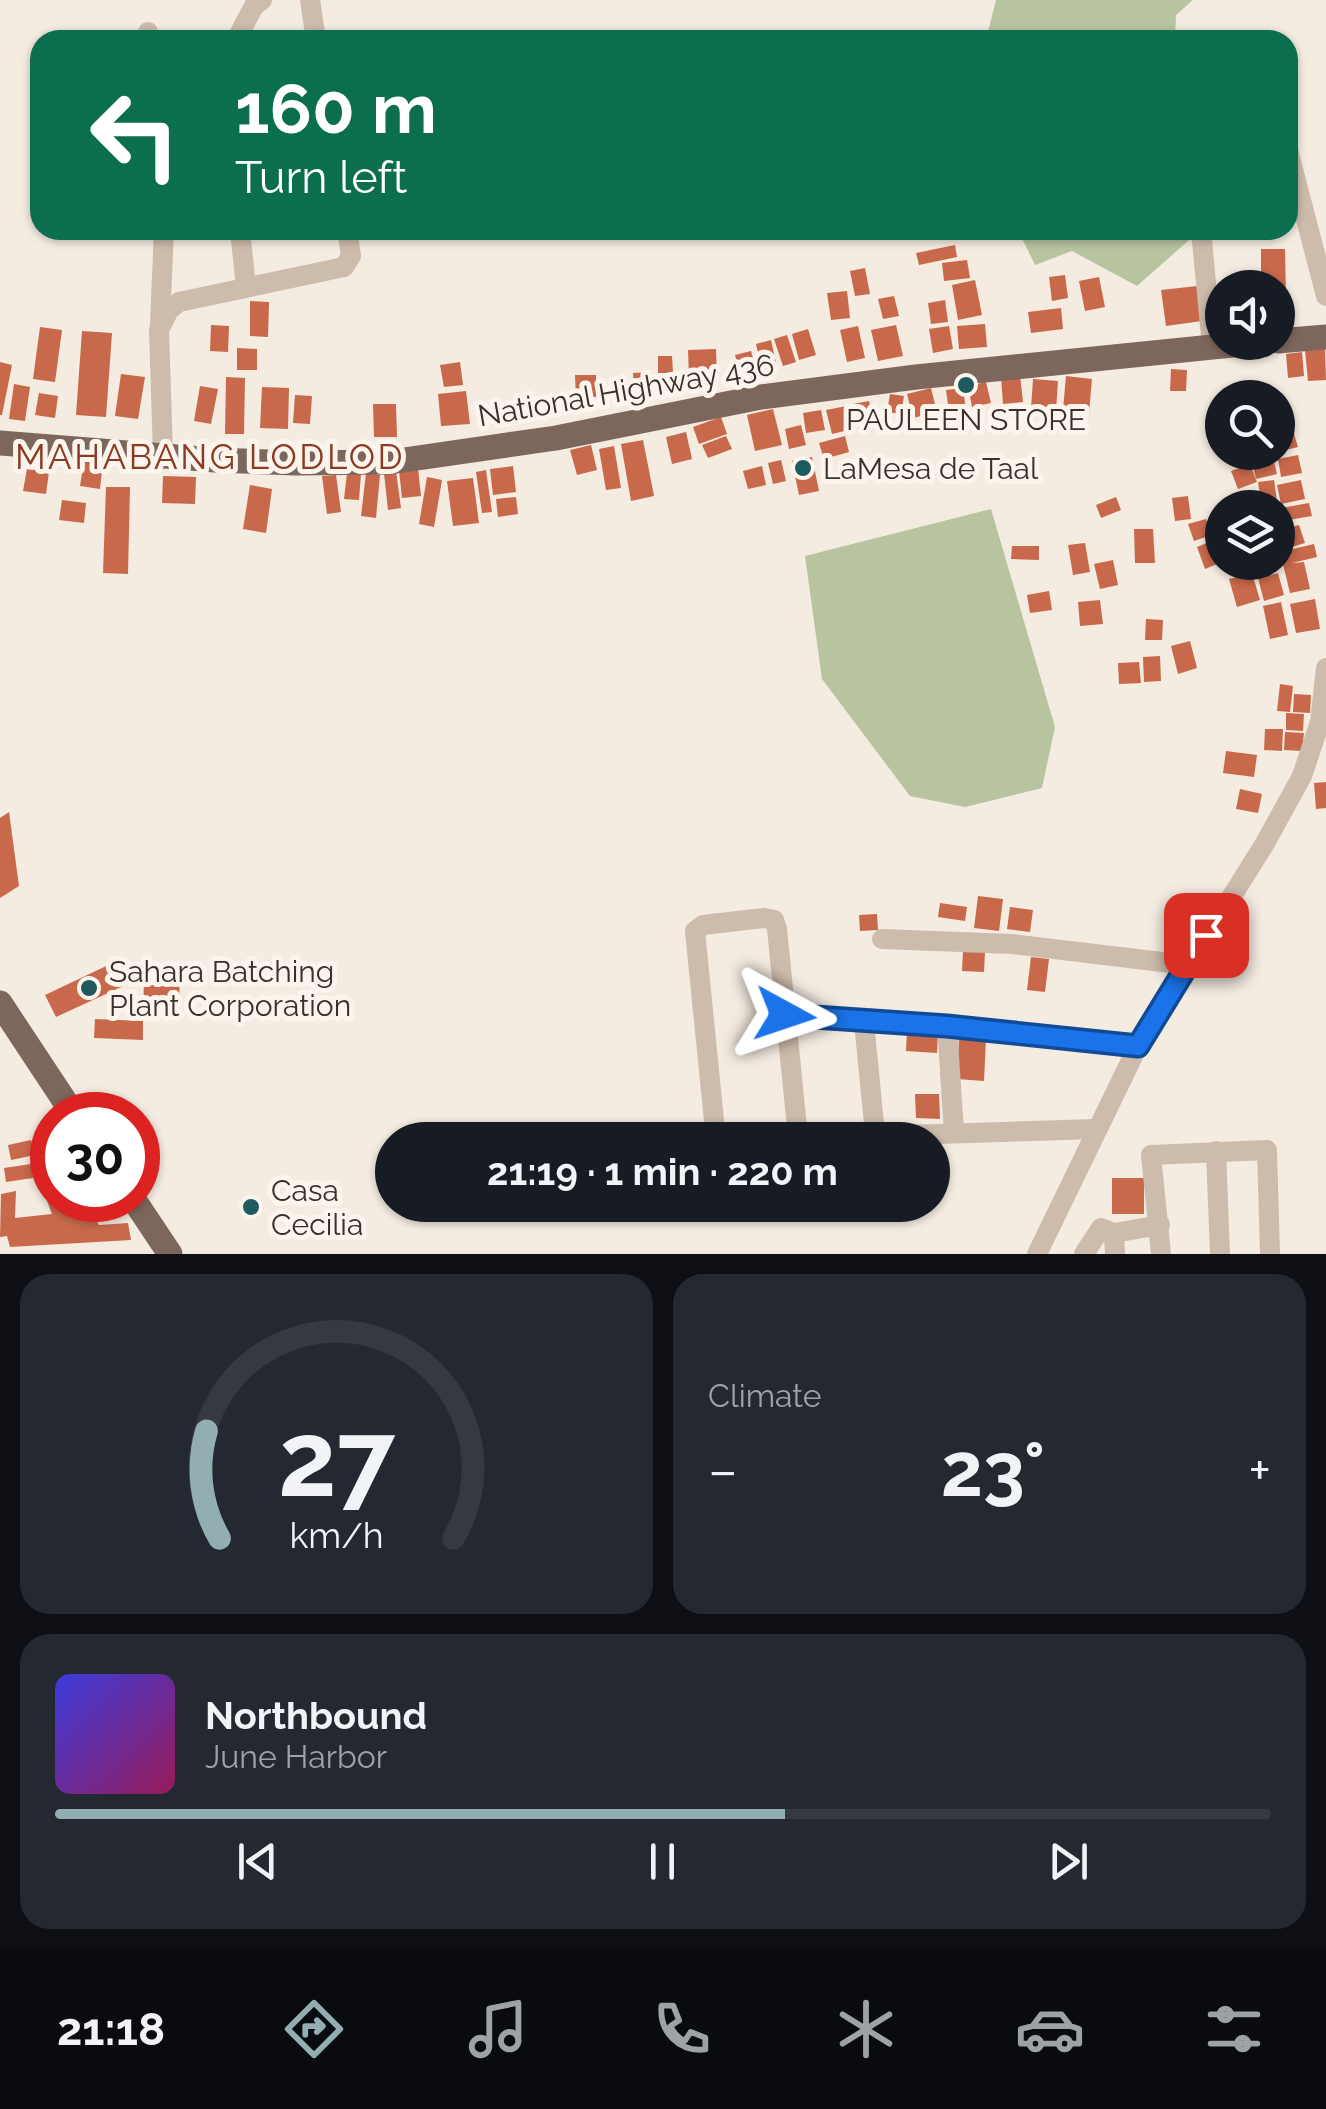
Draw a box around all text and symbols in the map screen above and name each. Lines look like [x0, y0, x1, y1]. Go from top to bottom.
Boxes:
text: 160 m [235, 67, 437, 149]
icon: left [70, 70, 200, 200]
text: Turn left [235, 151, 407, 204]
map controls [1205, 270, 1295, 580]
button: sound [1205, 270, 1295, 360]
street label: National Highway 436 [475, 347, 777, 433]
marker: PAULEEN STORE [955, 374, 977, 396]
button: search [1205, 380, 1295, 470]
place label: PAULEEN STORE [846, 402, 1086, 437]
district label: MAHABANG LODLOD [15, 436, 405, 477]
place label: LaMesa de Taal [823, 451, 1039, 486]
marker: LaMesa de Taal [792, 457, 814, 479]
button: layers [1205, 490, 1295, 580]
pin [1164, 893, 1249, 978]
icon: arrive [1179, 908, 1234, 963]
place label: Sahara Batching Plant Corporation [109, 954, 351, 1023]
position arrow [733, 963, 837, 1067]
marker: Sahara Batching Plant Corporation [78, 977, 100, 999]
speed limit sign: 30 [30, 1092, 160, 1222]
text: 21:19 · 1 min · 220 m [487, 1149, 838, 1194]
place label: Casa Cecilia [271, 1173, 363, 1242]
marker: Casa Cecilia [240, 1196, 262, 1218]
text: Climate [708, 1377, 822, 1414]
text: 27 [278, 1398, 396, 1520]
text: 23° [941, 1425, 1045, 1514]
text: − [708, 1438, 738, 1503]
text: + [1248, 1438, 1271, 1503]
text: km/h [289, 1514, 384, 1556]
text: Northbound [205, 1693, 427, 1738]
text: June Harbor [205, 1738, 387, 1775]
icon: previous [230, 1834, 285, 1889]
icon: pause [635, 1834, 690, 1889]
icon: next [1041, 1834, 1096, 1889]
icon: directions [279, 1994, 349, 2064]
icon: music [463, 1994, 533, 2064]
icon: phone [647, 1994, 717, 2064]
icon: climate [831, 1994, 901, 2064]
icon: car [1015, 1994, 1085, 2064]
icon: filters [1199, 1994, 1269, 2064]
text: 21:18 [57, 2003, 165, 2056]

